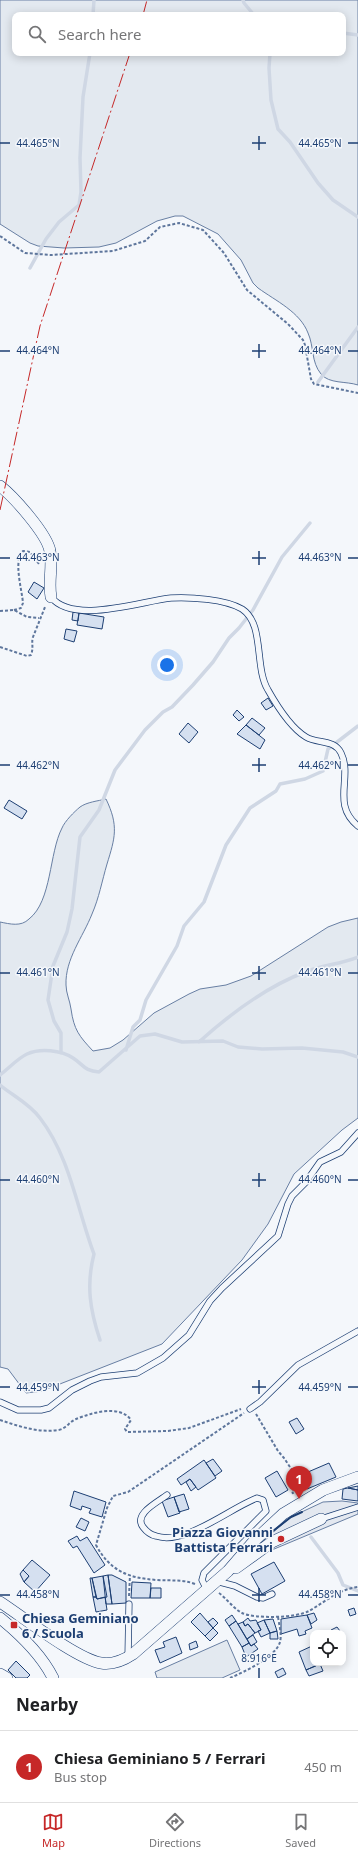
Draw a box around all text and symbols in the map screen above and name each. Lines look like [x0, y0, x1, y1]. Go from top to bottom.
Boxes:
search box [12, 12, 346, 56]
icon: search [26, 23, 48, 45]
text: Search here [58, 24, 141, 44]
text: 44.465°N [16, 136, 60, 150]
text: 44.465°N [298, 136, 342, 150]
text: 44.464°N [16, 343, 60, 357]
text: 44.464°N [298, 343, 342, 357]
text: 44.463°N [16, 550, 60, 564]
text: 44.463°N [298, 550, 342, 564]
your location [157, 655, 177, 675]
text: 44.462°N [16, 758, 60, 772]
text: 44.462°N [298, 758, 342, 772]
text: 44.461°N [16, 965, 60, 979]
text: 44.461°N [298, 965, 342, 979]
text: 44.460°N [16, 1172, 60, 1186]
text: 44.460°N [298, 1172, 342, 1186]
text: 44.459°N [16, 1380, 60, 1394]
text: 44.459°N [298, 1380, 342, 1394]
pin: 1 [286, 1466, 312, 1499]
place label: Piazza Giovanni Battista Ferrari [172, 1523, 273, 1556]
marker: Piazza Giovanni Battista Ferrari [276, 1534, 286, 1544]
text: 44.458°N [16, 1587, 60, 1601]
text: 44.458°N [298, 1587, 342, 1601]
place label: Chiesa Geminiano 6 / Scuola [22, 1609, 139, 1642]
marker: Chiesa Geminiano 6 / Scuola [9, 1620, 19, 1630]
map controls [310, 1630, 346, 1666]
button: locate [310, 1630, 346, 1666]
text: 8.916°E [241, 1651, 277, 1665]
text: Nearby [16, 1693, 78, 1716]
text: Chiesa Geminiano 5 / Ferrari [54, 1748, 266, 1768]
text: 1 [25, 1758, 33, 1776]
text: 450 m [304, 1758, 342, 1776]
text: Bus stop [54, 1768, 107, 1786]
tab: Map [42, 1811, 65, 1850]
tab: Directions [149, 1811, 201, 1850]
tab: Saved [285, 1811, 316, 1850]

